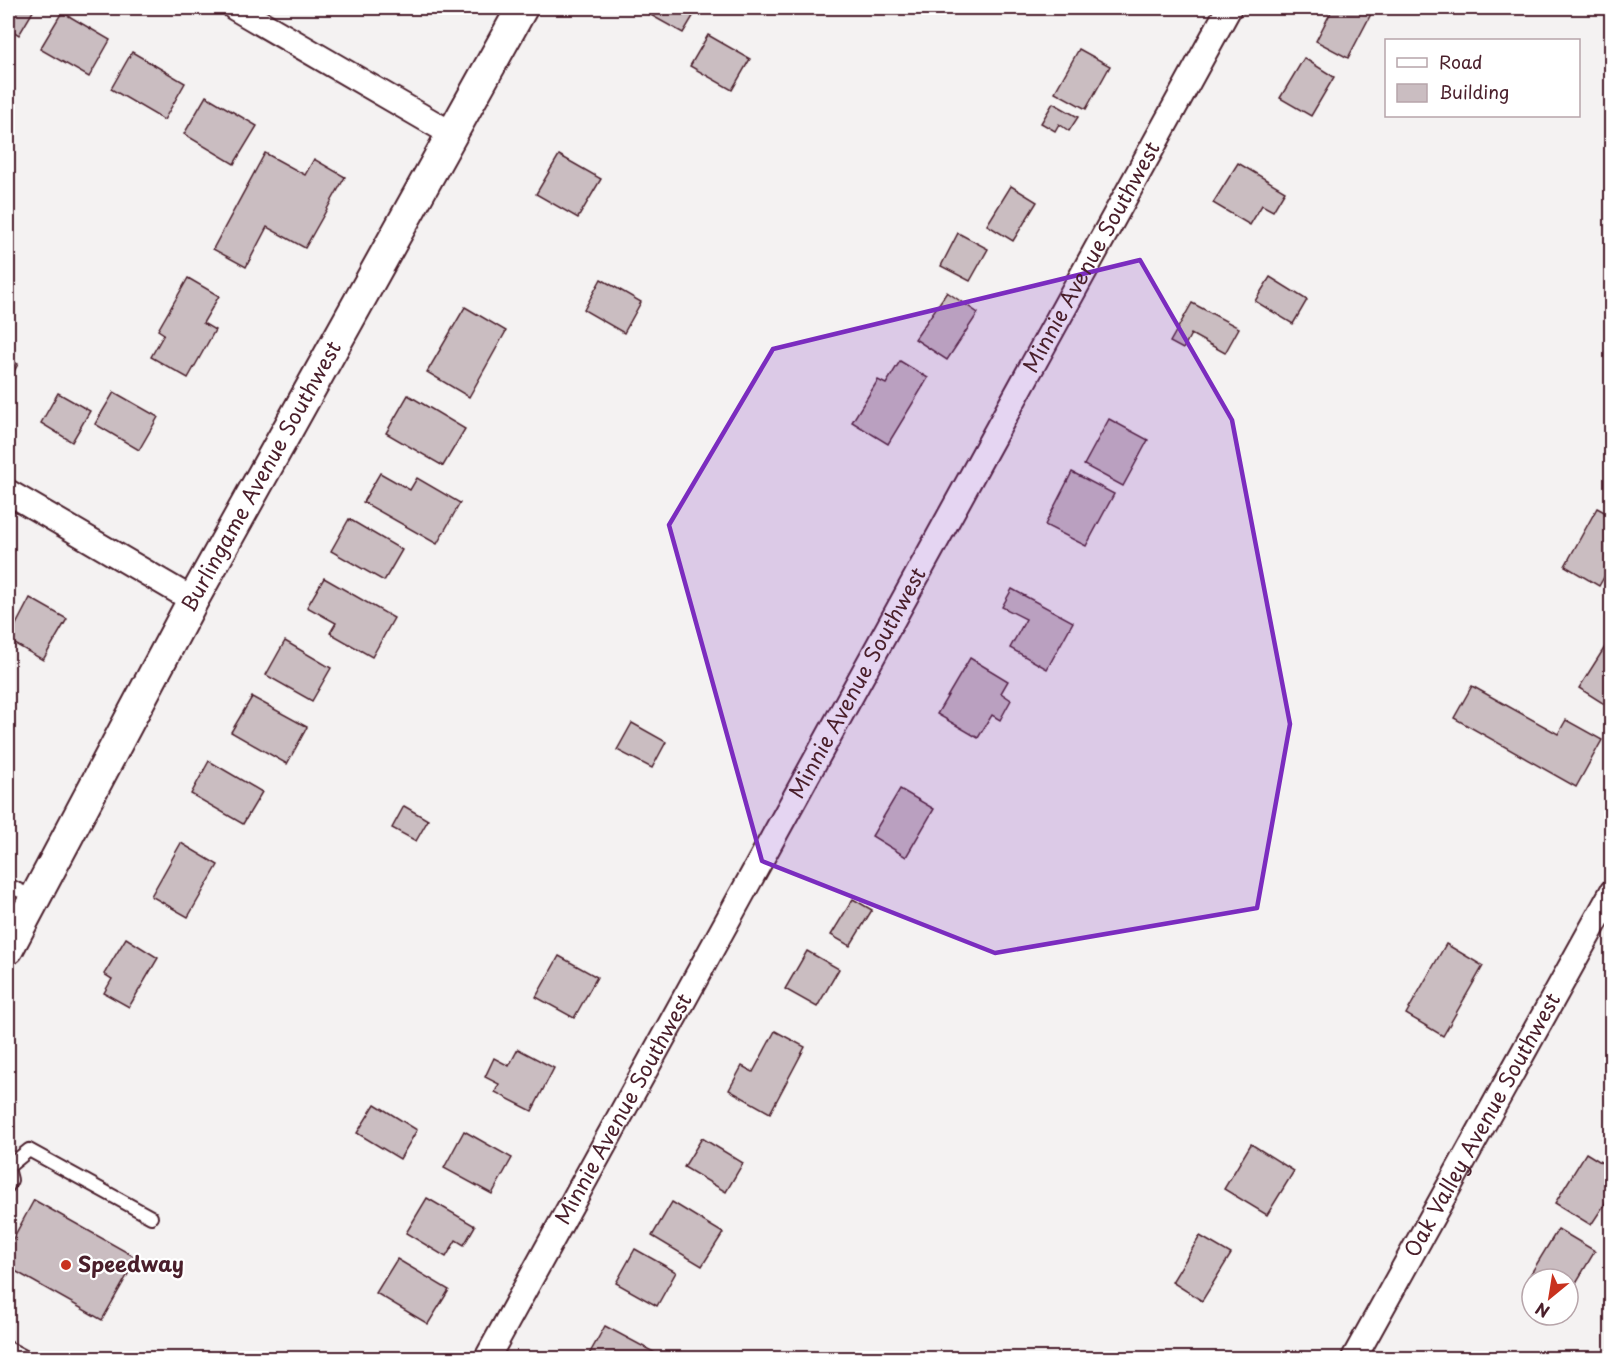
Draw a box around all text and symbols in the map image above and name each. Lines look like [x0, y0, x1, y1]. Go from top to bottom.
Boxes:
legend [1385, 39, 1580, 117]
text: Road [1439, 48, 1483, 75]
text: Building [1439, 78, 1509, 105]
street label: Minnie Avenue Southwest [1014, 135, 1167, 378]
street label: Burlingame Avenue Southwest [172, 334, 348, 617]
street label: Minnie Avenue Southwest [780, 561, 933, 804]
street label: Oak Valley Avenue Southwest [1395, 986, 1567, 1262]
street label: Minnie Avenue Southwest [546, 987, 699, 1230]
place label: Speedway [78, 1247, 184, 1279]
marker: Speedway [59, 1258, 73, 1272]
north arrow [1520, 1267, 1580, 1327]
text: N [1531, 1297, 1553, 1324]

